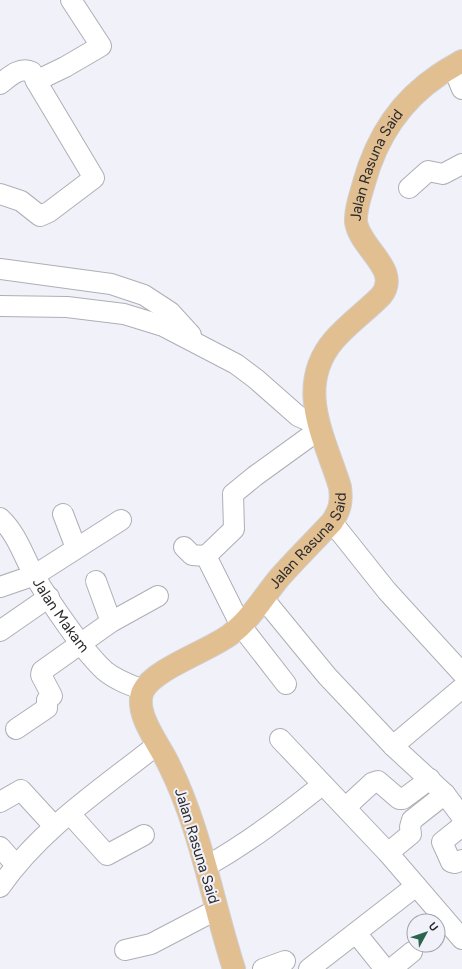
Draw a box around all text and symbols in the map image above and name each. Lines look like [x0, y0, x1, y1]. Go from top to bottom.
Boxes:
street label: Jalan Rasuna Said [347, 106, 407, 221]
street label: Jalan Rasuna Said [265, 492, 350, 592]
street label: Jalan Makam [29, 574, 93, 656]
street label: Jalan Rasuna Said [171, 786, 223, 906]
north arrow [406, 913, 446, 953]
text: U [426, 920, 441, 934]

